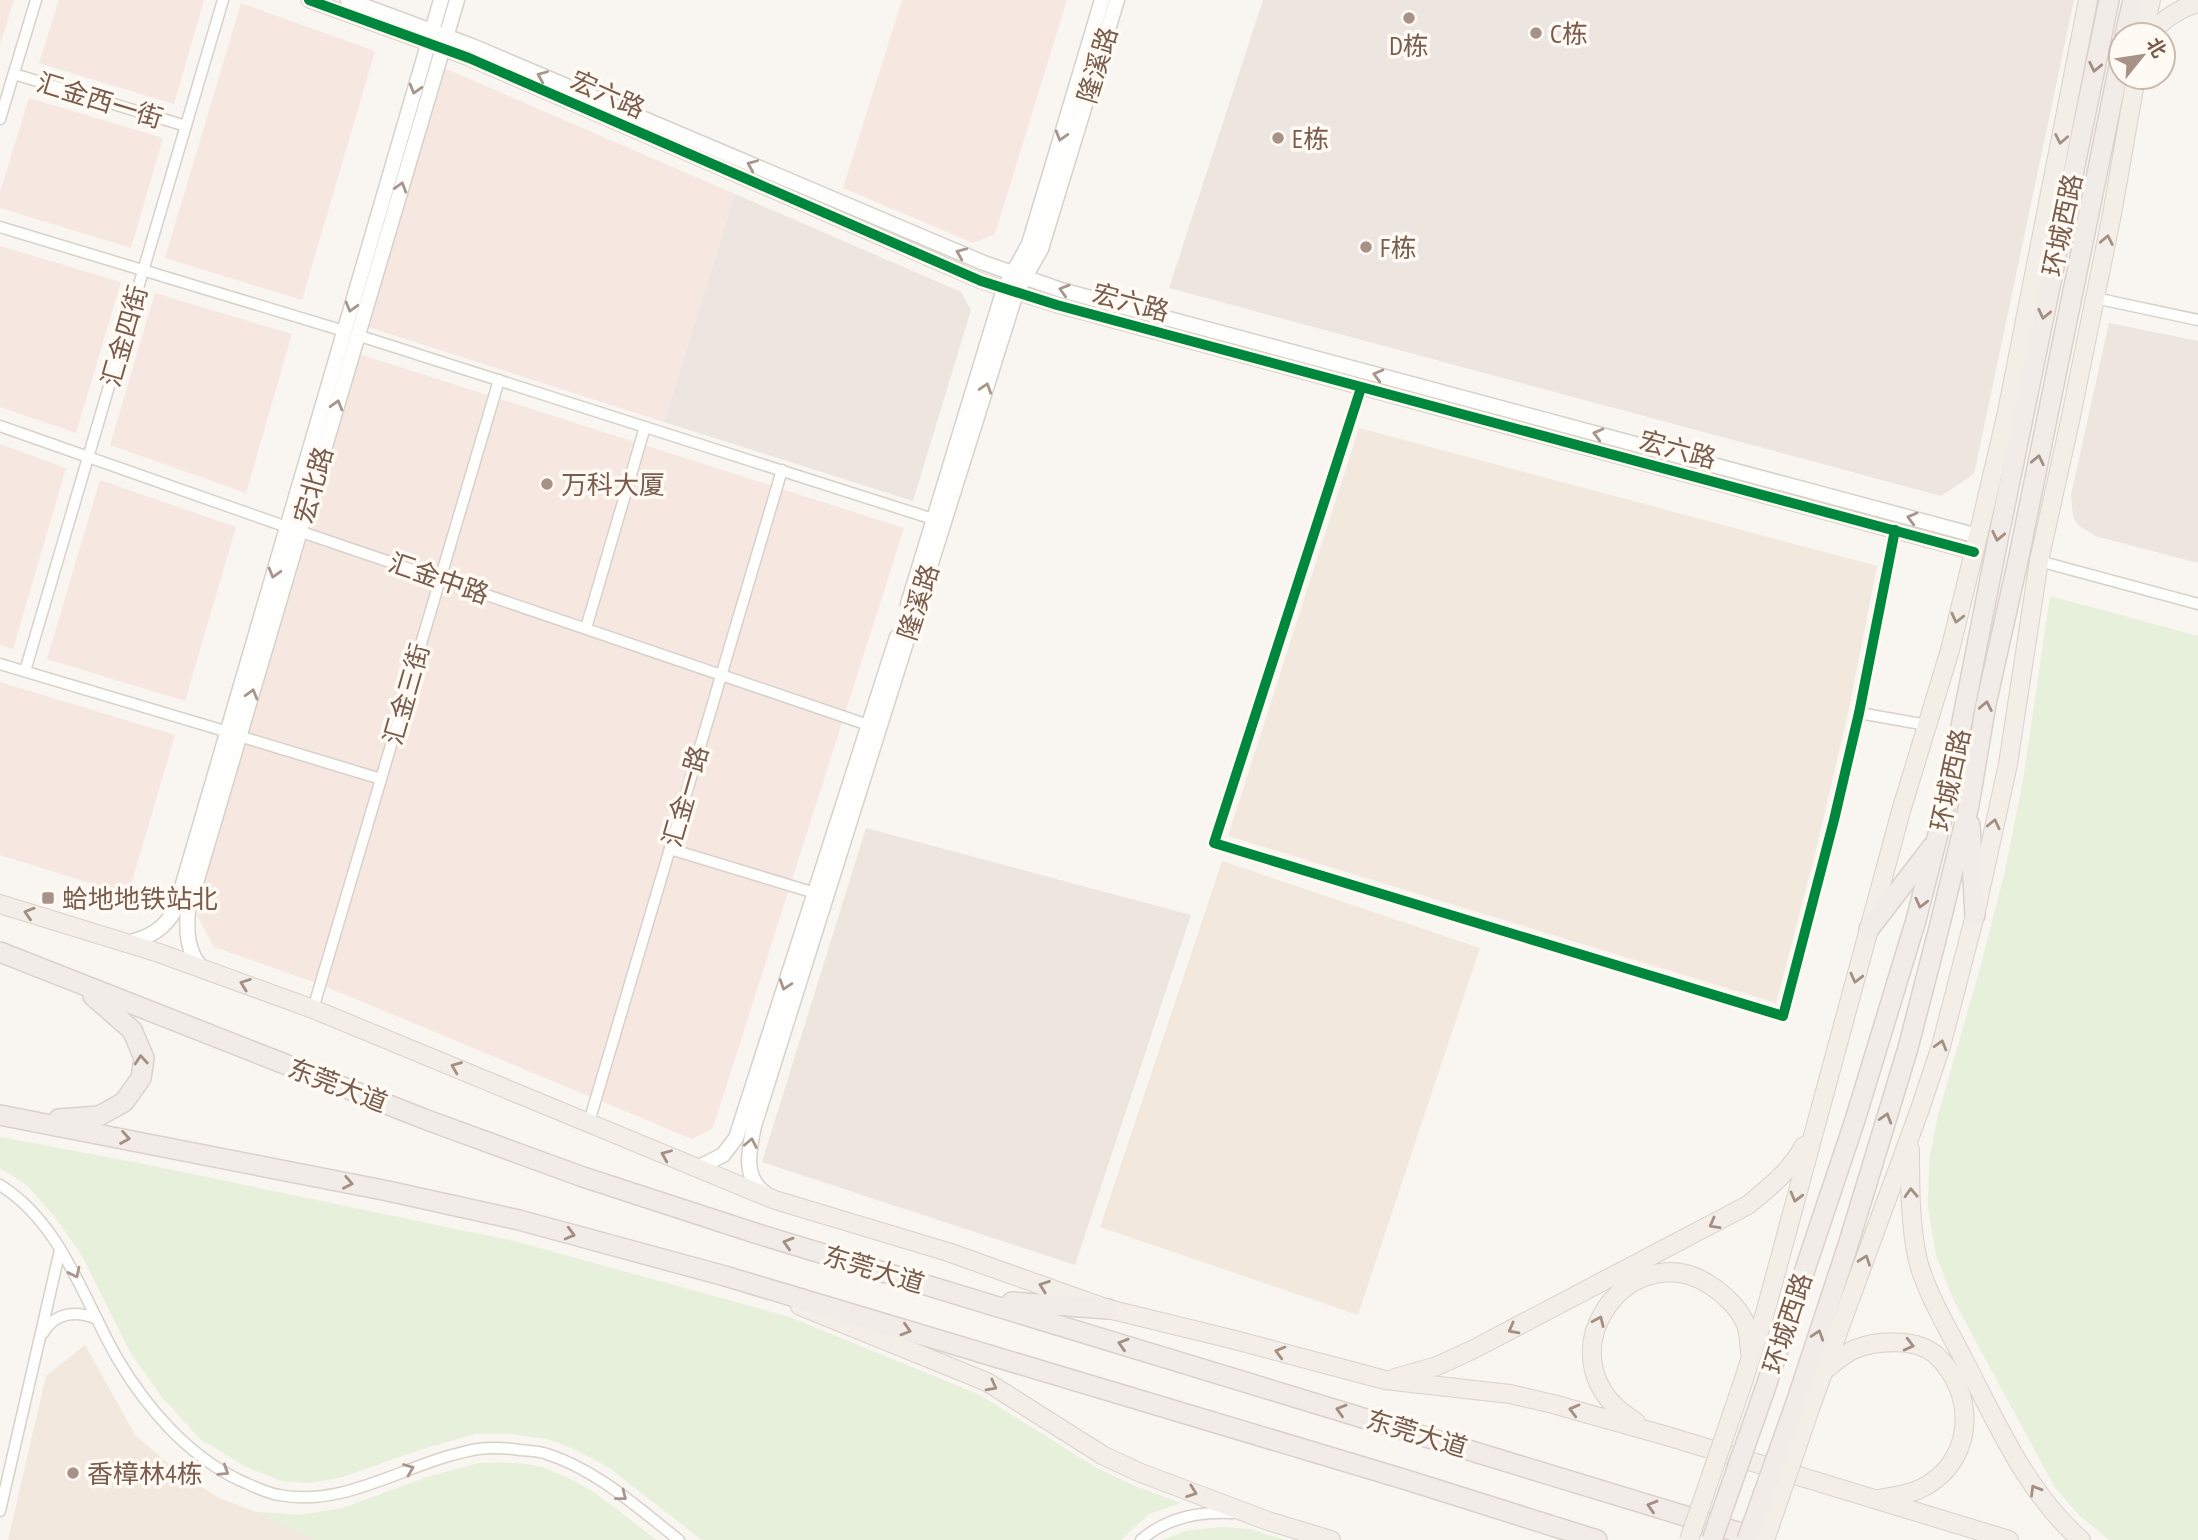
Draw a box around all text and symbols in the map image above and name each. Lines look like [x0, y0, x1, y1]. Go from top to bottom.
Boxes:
marker: D栋 [1401, 10, 1417, 26]
place label: C栋 [1550, 17, 1588, 50]
north arrow [2107, 21, 2177, 91]
street label: 隆溪路 [1070, 23, 1124, 107]
marker: C栋 [1528, 25, 1544, 41]
place label: D栋 [1389, 29, 1429, 62]
text: 北 [2142, 33, 2172, 62]
one-way arrow [2089, 61, 2104, 73]
street label: 宏六路 [566, 63, 650, 125]
street label: 汇金西一街 [33, 65, 167, 135]
one-way arrow [537, 70, 549, 84]
one-way arrow [408, 83, 423, 95]
place label: E栋 [1292, 122, 1329, 155]
one-way arrow [1054, 129, 1069, 141]
marker: E栋 [1270, 130, 1286, 146]
one-way arrow [2055, 133, 2070, 145]
one-way arrow [746, 159, 758, 173]
street label: 环城西路 [2035, 171, 2089, 279]
one-way arrow [392, 181, 407, 193]
place label: F栋 [1380, 231, 1417, 264]
one-way arrow [2098, 234, 2113, 246]
marker: F栋 [1358, 239, 1374, 255]
one-way arrow [956, 248, 968, 262]
street label: 宏六路 [1089, 276, 1173, 328]
street label: 汇金四街 [94, 281, 154, 391]
one-way arrow [1058, 284, 1070, 298]
one-way arrow [345, 301, 360, 313]
one-way arrow [2038, 308, 2053, 320]
one-way arrow [1372, 369, 1384, 383]
one-way arrow [978, 382, 992, 394]
one-way arrow [328, 399, 343, 411]
street label: 宏六路 [1636, 423, 1720, 475]
one-way arrow [1592, 428, 1604, 442]
street label: 宏北路 [286, 443, 340, 527]
one-way arrow [2030, 454, 2045, 466]
place label: 万科大厦 [561, 468, 665, 501]
marker: 万科大厦 [539, 476, 555, 492]
one-way arrow [1906, 512, 1918, 526]
one-way arrow [1992, 530, 2007, 542]
street label: 汇金中路 [384, 545, 494, 611]
street label: 隆溪路 [890, 560, 946, 644]
one-way arrow [267, 567, 282, 579]
one-way arrow [1951, 612, 1966, 624]
street label: 汇金三街 [376, 639, 436, 749]
one-way arrow [243, 688, 258, 700]
one-way arrow [1977, 700, 1992, 712]
street label: 环城西路 [1923, 726, 1977, 834]
street label: 汇金一路 [655, 741, 715, 851]
one-way arrow [1986, 818, 2000, 830]
place label: 蛤地地铁站北 [62, 882, 218, 915]
marker: 蛤地地铁站北 [40, 890, 56, 906]
one-way arrow [1915, 896, 1929, 908]
one-way arrow [23, 907, 35, 922]
one-way arrow [1850, 972, 1864, 984]
one-way arrow [239, 978, 251, 992]
one-way arrow [779, 978, 793, 990]
one-way arrow [1932, 1039, 1947, 1051]
street label: 东莞大道 [284, 1051, 392, 1119]
one-way arrow [134, 1055, 149, 1066]
one-way arrow [451, 1062, 463, 1076]
one-way arrow [1877, 1112, 1892, 1124]
one-way arrow [119, 1130, 131, 1145]
one-way arrow [743, 1137, 758, 1149]
one-way arrow [661, 1149, 674, 1163]
one-way arrow [342, 1175, 354, 1190]
one-way arrow [1904, 1187, 1919, 1198]
one-way arrow [1789, 1191, 1804, 1203]
one-way arrow [1709, 1216, 1722, 1229]
one-way arrow [564, 1226, 576, 1240]
one-way arrow [783, 1236, 795, 1251]
street label: 东莞大道 [819, 1238, 929, 1300]
one-way arrow [1857, 1254, 1871, 1266]
one-way arrow [66, 1266, 80, 1278]
street label: 环城西路 [1755, 1268, 1819, 1378]
one-way arrow [1039, 1280, 1051, 1294]
one-way arrow [1591, 1315, 1605, 1327]
one-way arrow [1508, 1320, 1520, 1334]
one-way arrow [900, 1322, 912, 1337]
one-way arrow [1810, 1329, 1824, 1341]
one-way arrow [1903, 1337, 1915, 1351]
one-way arrow [1118, 1338, 1130, 1352]
one-way arrow [1274, 1346, 1286, 1360]
one-way arrow [985, 1378, 997, 1391]
street label: 东莞大道 [1362, 1402, 1472, 1464]
one-way arrow [1335, 1403, 1347, 1418]
one-way arrow [1568, 1404, 1580, 1418]
place label: 香樟林4栋 [87, 1457, 203, 1490]
one-way arrow [216, 1462, 229, 1475]
one-way arrow [403, 1463, 415, 1477]
marker: 香樟林4栋 [65, 1465, 81, 1481]
one-way arrow [1185, 1484, 1198, 1498]
one-way arrow [2031, 1484, 2044, 1497]
one-way arrow [614, 1487, 627, 1500]
one-way arrow [1646, 1499, 1658, 1514]

